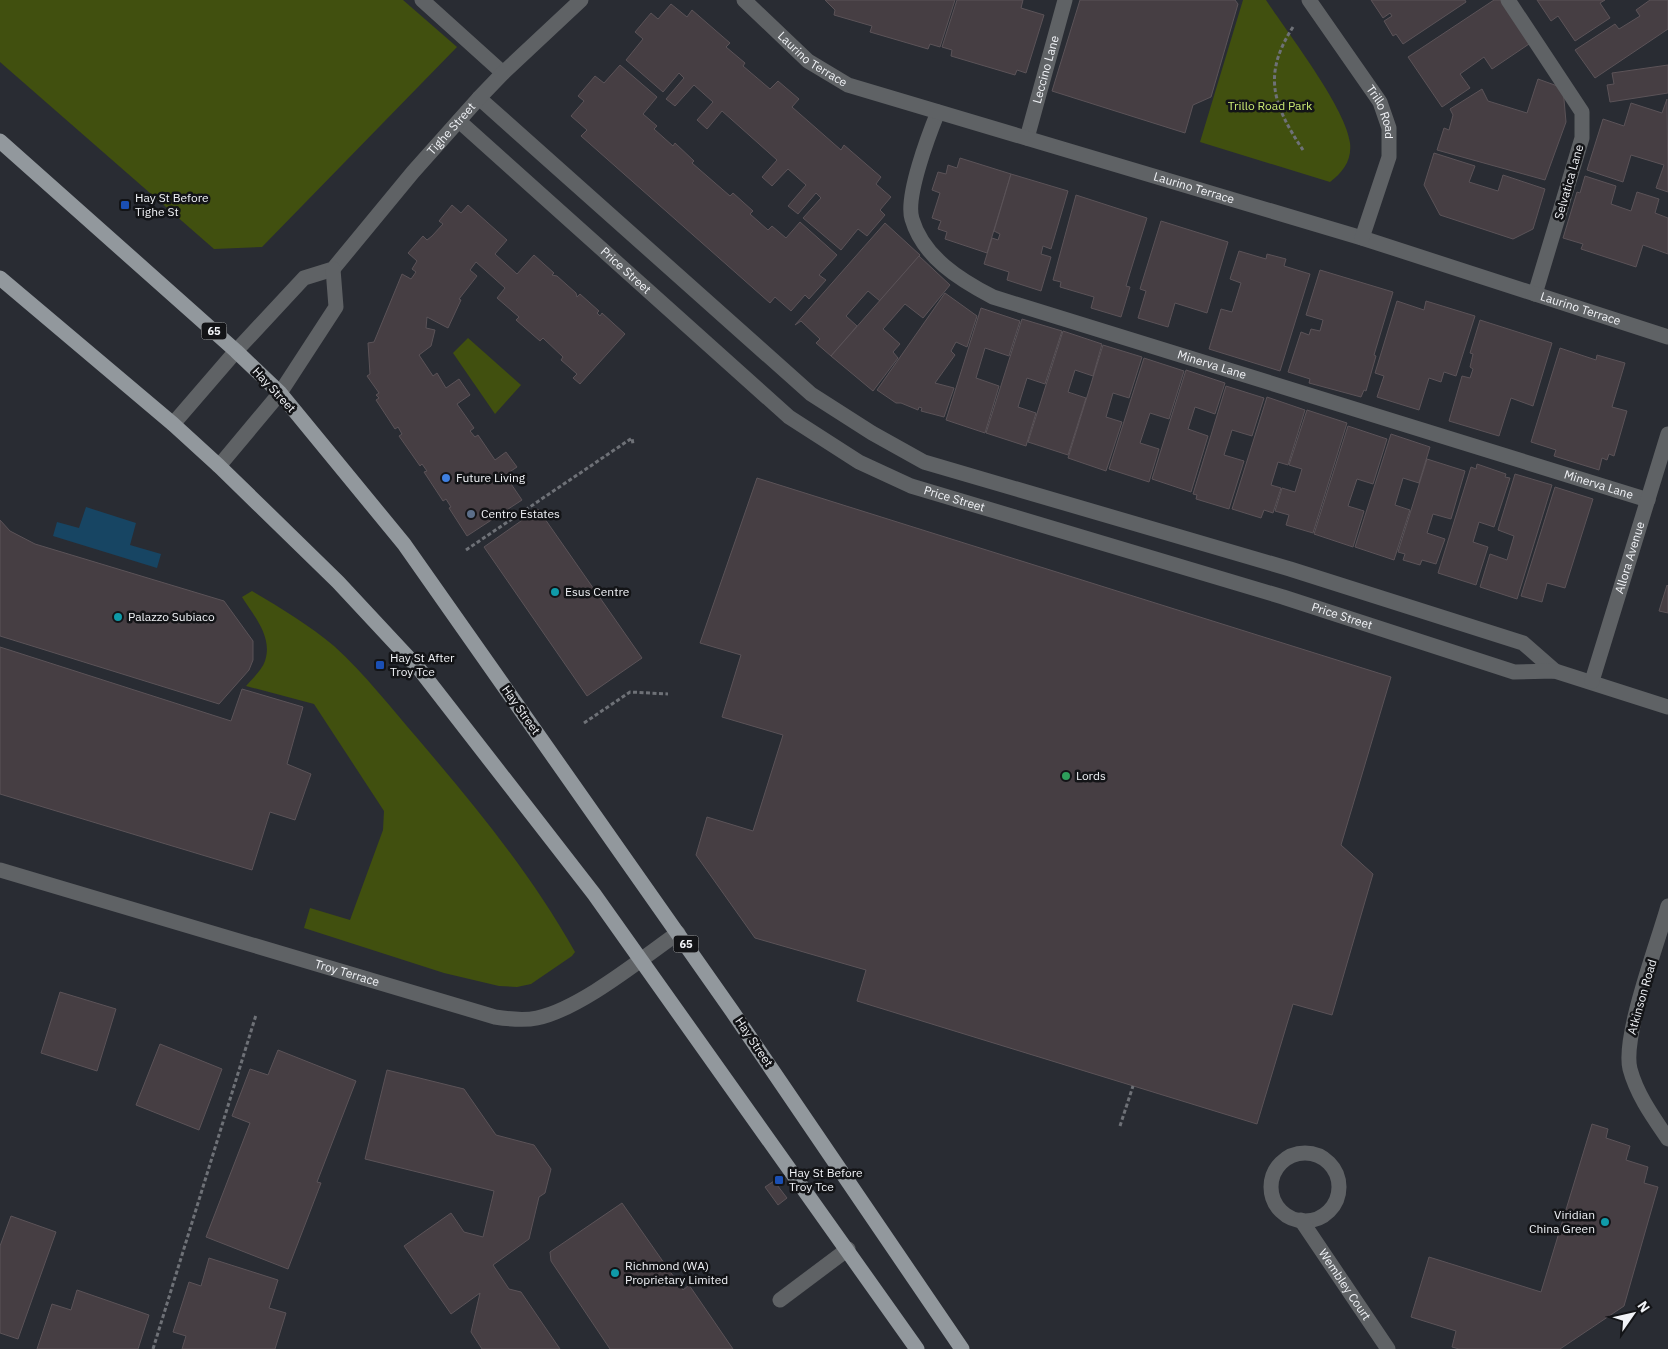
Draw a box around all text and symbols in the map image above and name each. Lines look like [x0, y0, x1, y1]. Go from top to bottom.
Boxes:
street label: Laurino Terrace [775, 28, 850, 90]
street label: Leccino Lane [1029, 33, 1062, 105]
street label: Trillo Road [1363, 82, 1397, 139]
park label: Trillo Road Park [1228, 98, 1313, 113]
street label: Tighe Street [424, 99, 478, 158]
street label: Selvatica Lane [1551, 142, 1586, 221]
street label: Laurino Terrace [1152, 168, 1237, 207]
place label: Hay St Before Tighe St [135, 190, 209, 219]
marker: Hay St Before Tighe St [119, 199, 131, 211]
street label: Price Street [598, 244, 655, 297]
street label: Laurino Terrace [1539, 288, 1623, 328]
road number: 65 [202, 322, 226, 340]
street label: Minerva Lane [1176, 347, 1249, 382]
street label: Hay Street [250, 364, 299, 415]
street label: Minerva Lane [1562, 466, 1636, 502]
place label: Future Living [456, 470, 526, 485]
marker: Future Living [440, 472, 452, 484]
street label: Price Street [922, 482, 987, 515]
place label: Centro Estates [481, 506, 560, 521]
marker: Centro Estates [465, 508, 477, 520]
street label: Allora Avenue [1611, 519, 1648, 595]
place label: Esus Centre [565, 584, 630, 599]
marker: Esus Centre [549, 586, 561, 598]
street label: Price Street [1310, 599, 1374, 633]
place label: Palazzo Subiaco [128, 609, 215, 624]
marker: Palazzo Subiaco [112, 611, 124, 623]
place label: Hay St After Troy Tce [390, 650, 455, 679]
marker: Hay St After Troy Tce [374, 659, 386, 671]
street label: Hay Street [499, 682, 544, 737]
place label: Lords [1076, 768, 1106, 783]
marker: Lords [1060, 770, 1072, 782]
road number: 65 [674, 936, 698, 952]
street label: Troy Terrace [313, 956, 382, 989]
street label: Atkinson Road [1624, 957, 1659, 1036]
street label: Hay Street [732, 1014, 776, 1069]
place label: Hay St Before Troy Tce [789, 1165, 863, 1194]
marker: Hay St Before Troy Tce [773, 1174, 785, 1186]
place label: Viridian China Green [1529, 1207, 1595, 1236]
marker: Viridian China Green [1599, 1216, 1611, 1228]
street label: Wembley Court [1316, 1246, 1374, 1323]
place label: Richmond (WA) Proprietary Limited [625, 1258, 728, 1287]
marker: Richmond (WA) Proprietary Limited [609, 1267, 621, 1279]
north arrow [1608, 1289, 1658, 1339]
text: N [1633, 1297, 1654, 1316]

